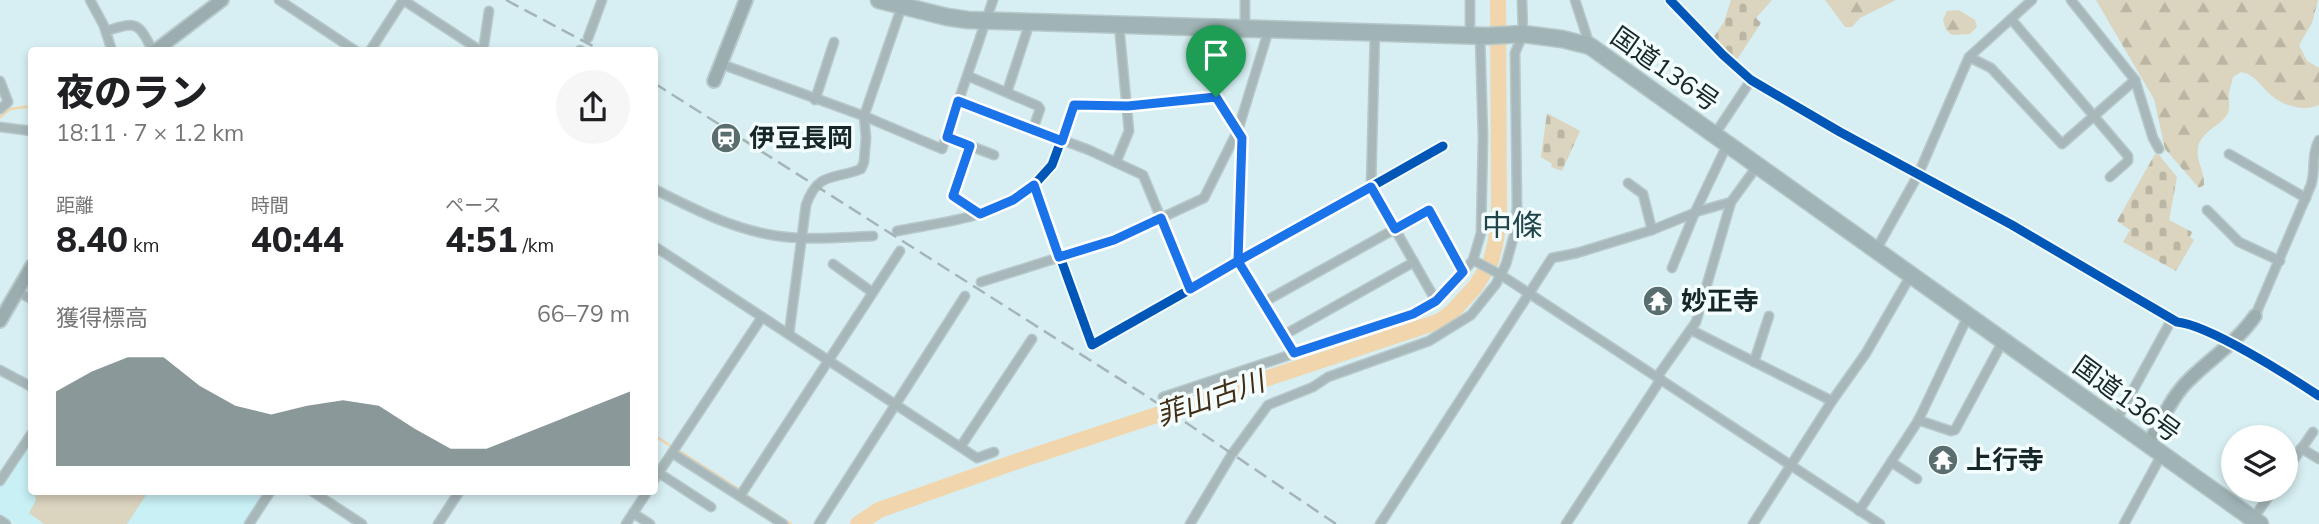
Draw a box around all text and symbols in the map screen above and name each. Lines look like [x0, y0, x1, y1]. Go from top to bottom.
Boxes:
street label: 国道136号 [1605, 19, 1726, 118]
pin [1186, 25, 1246, 97]
icon: arrive [1197, 36, 1235, 74]
text: 夜のラン [56, 68, 208, 116]
button: share [556, 70, 630, 144]
text: 18:11 · 7 × 1.2 km [56, 118, 244, 147]
station icon: 伊豆長岡 [709, 121, 743, 155]
place label: 伊豆長岡 [749, 121, 853, 154]
text: 距離 [56, 193, 94, 217]
text: 時間 [251, 193, 289, 217]
text: ペース [445, 193, 501, 217]
district label: 中條 [1482, 206, 1542, 244]
text: 8.40 [56, 217, 128, 261]
text: 40:44 [251, 217, 344, 261]
text: 4:51 [445, 217, 517, 261]
text: km [128, 233, 160, 257]
text: /km [517, 233, 554, 257]
temple icon: 妙正寺 [1641, 284, 1675, 318]
place label: 妙正寺 [1681, 284, 1759, 317]
text: 66–79 m [537, 299, 630, 328]
text: 獲得標高 [56, 303, 148, 332]
street label: 国道136号 [2067, 349, 2187, 449]
water label: 菲山古川 [1151, 362, 1271, 432]
map controls [2221, 425, 2298, 502]
button: layers [2221, 425, 2298, 502]
temple icon: 上行寺 [1926, 443, 1960, 477]
place label: 上行寺 [1966, 443, 2044, 476]

